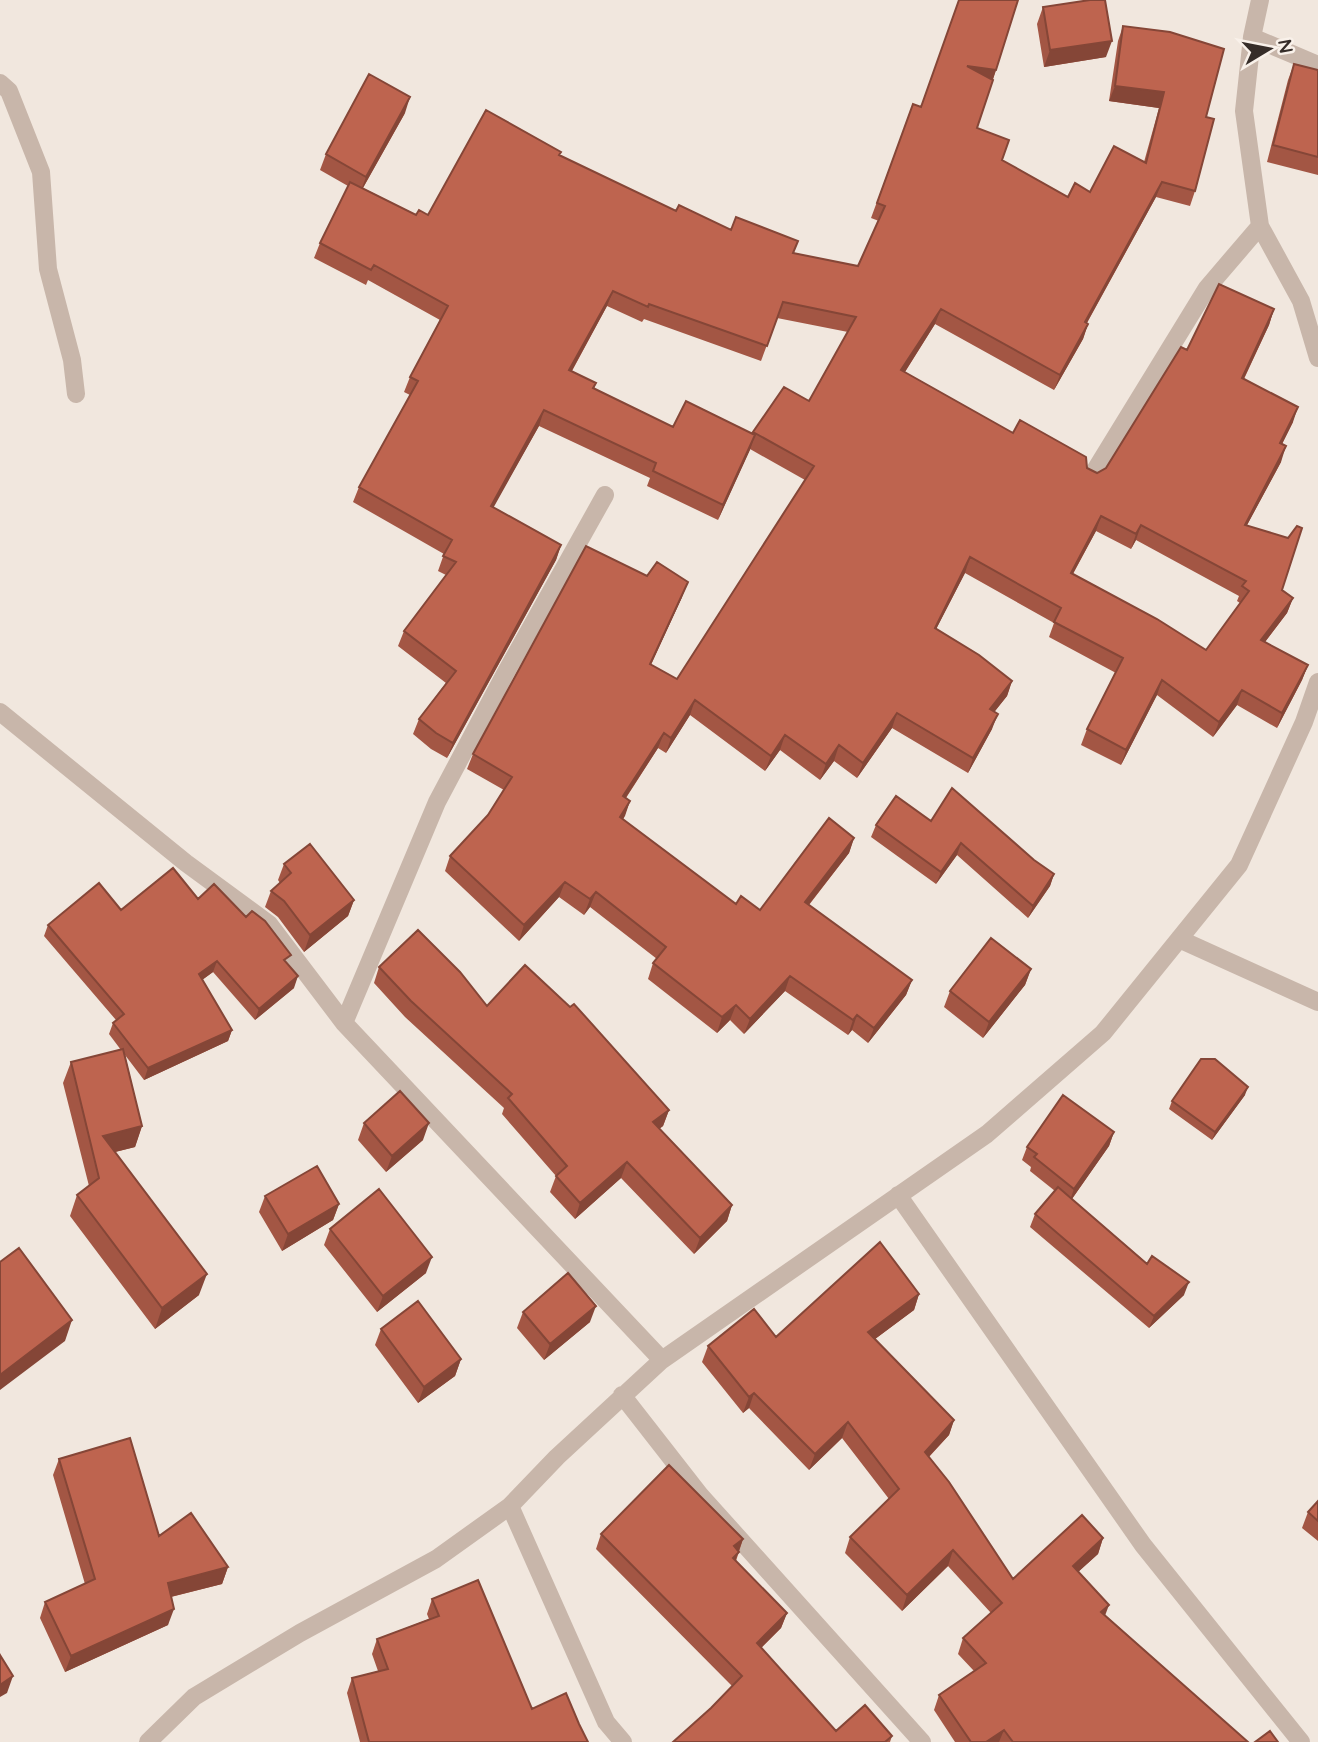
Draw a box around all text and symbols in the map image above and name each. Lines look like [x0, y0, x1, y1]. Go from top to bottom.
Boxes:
north arrow [1234, 14, 1304, 84]
text: N [1273, 37, 1299, 55]

